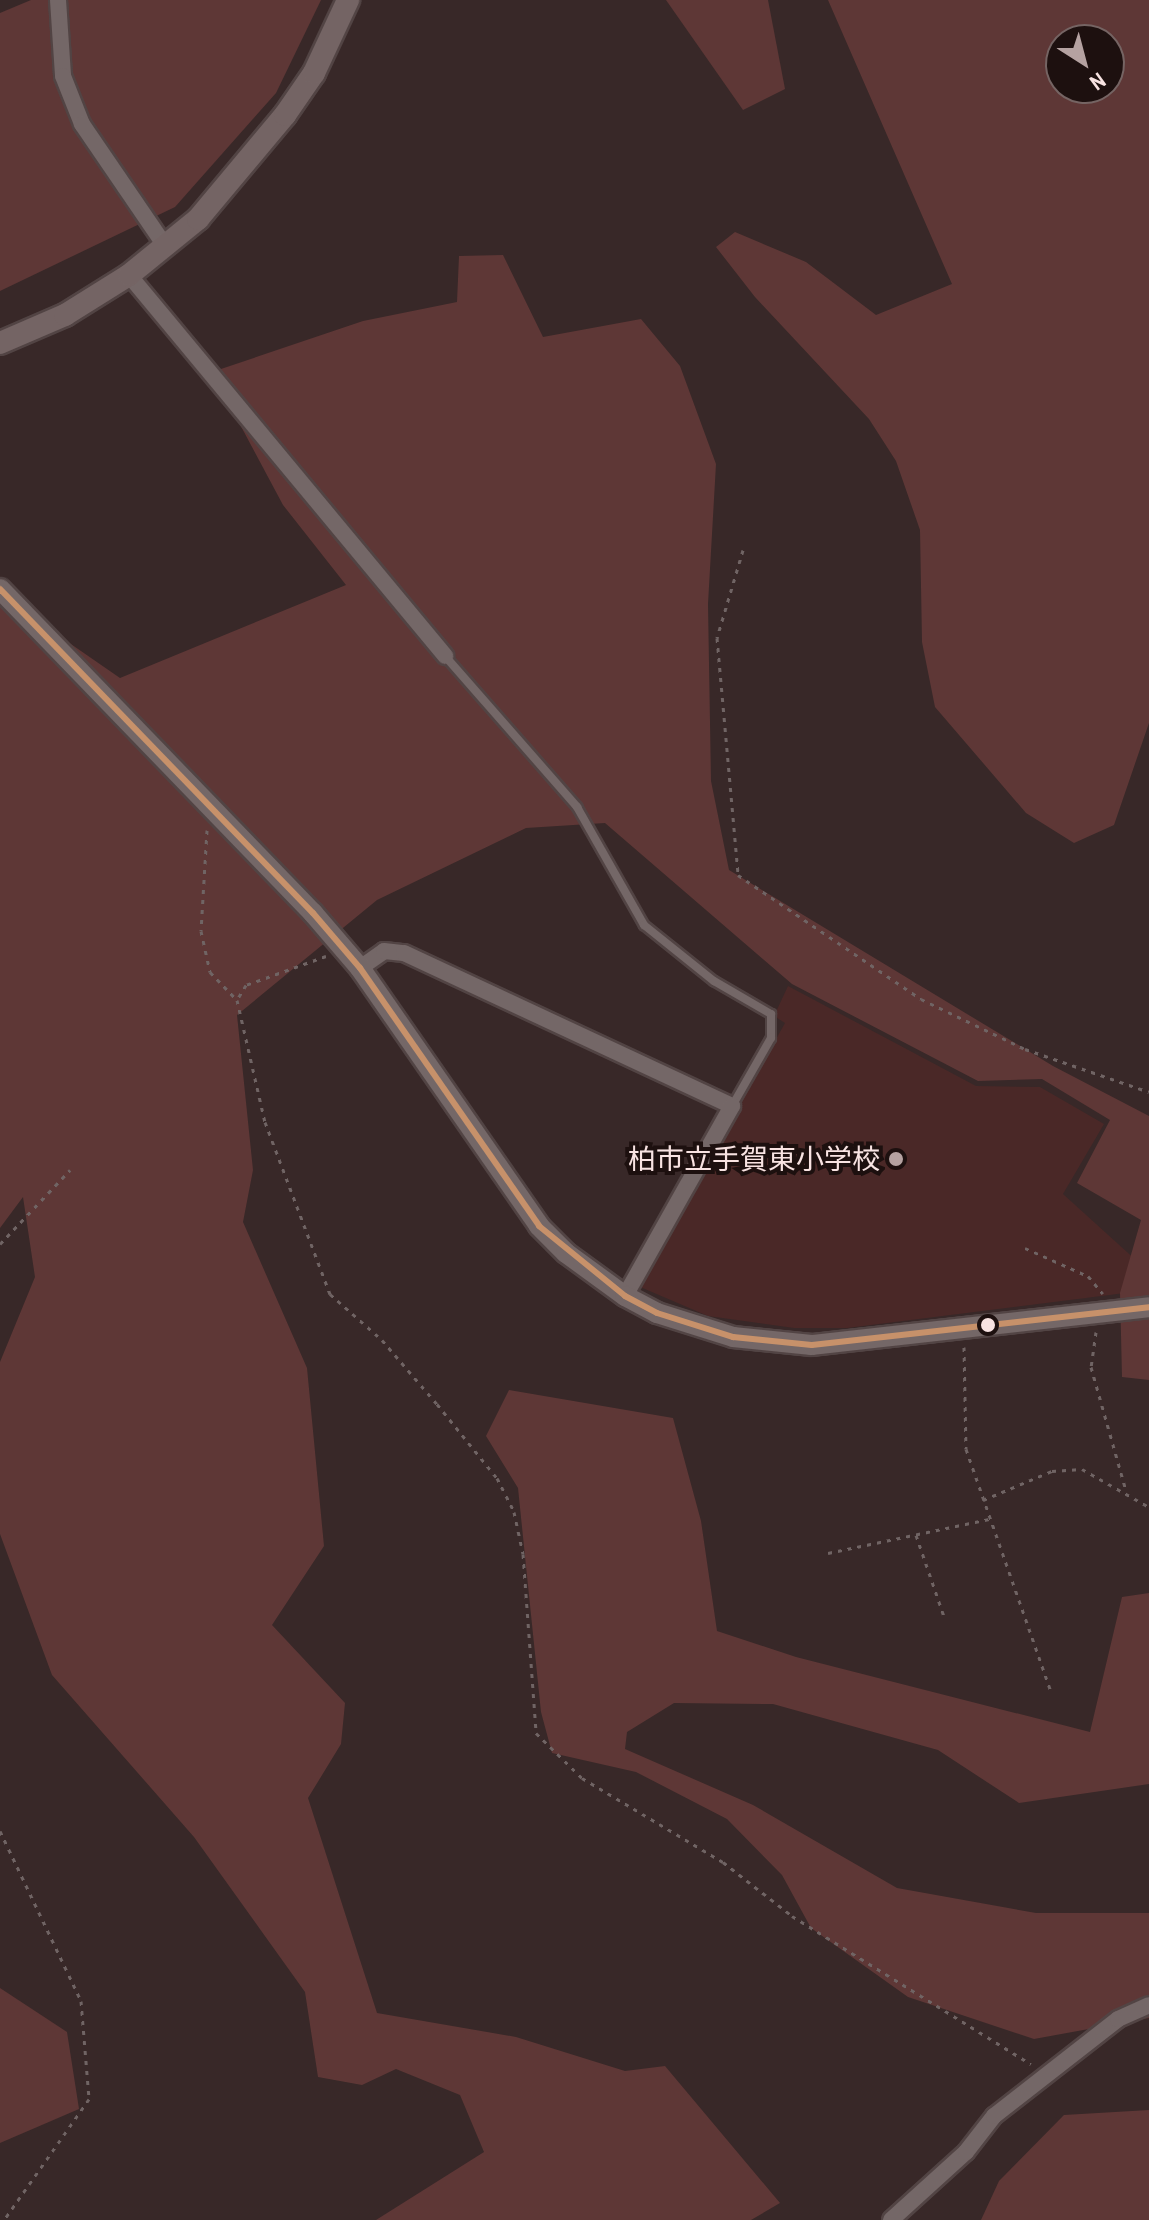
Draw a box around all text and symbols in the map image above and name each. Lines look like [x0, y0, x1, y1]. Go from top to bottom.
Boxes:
north arrow [1045, 24, 1125, 104]
text: N [1084, 66, 1112, 98]
place label: 柏市立手賀東小学校 [628, 1142, 880, 1176]
marker: 柏市立手賀東小学校 [887, 1150, 905, 1168]
unlabelled marker [980, 1317, 996, 1333]

